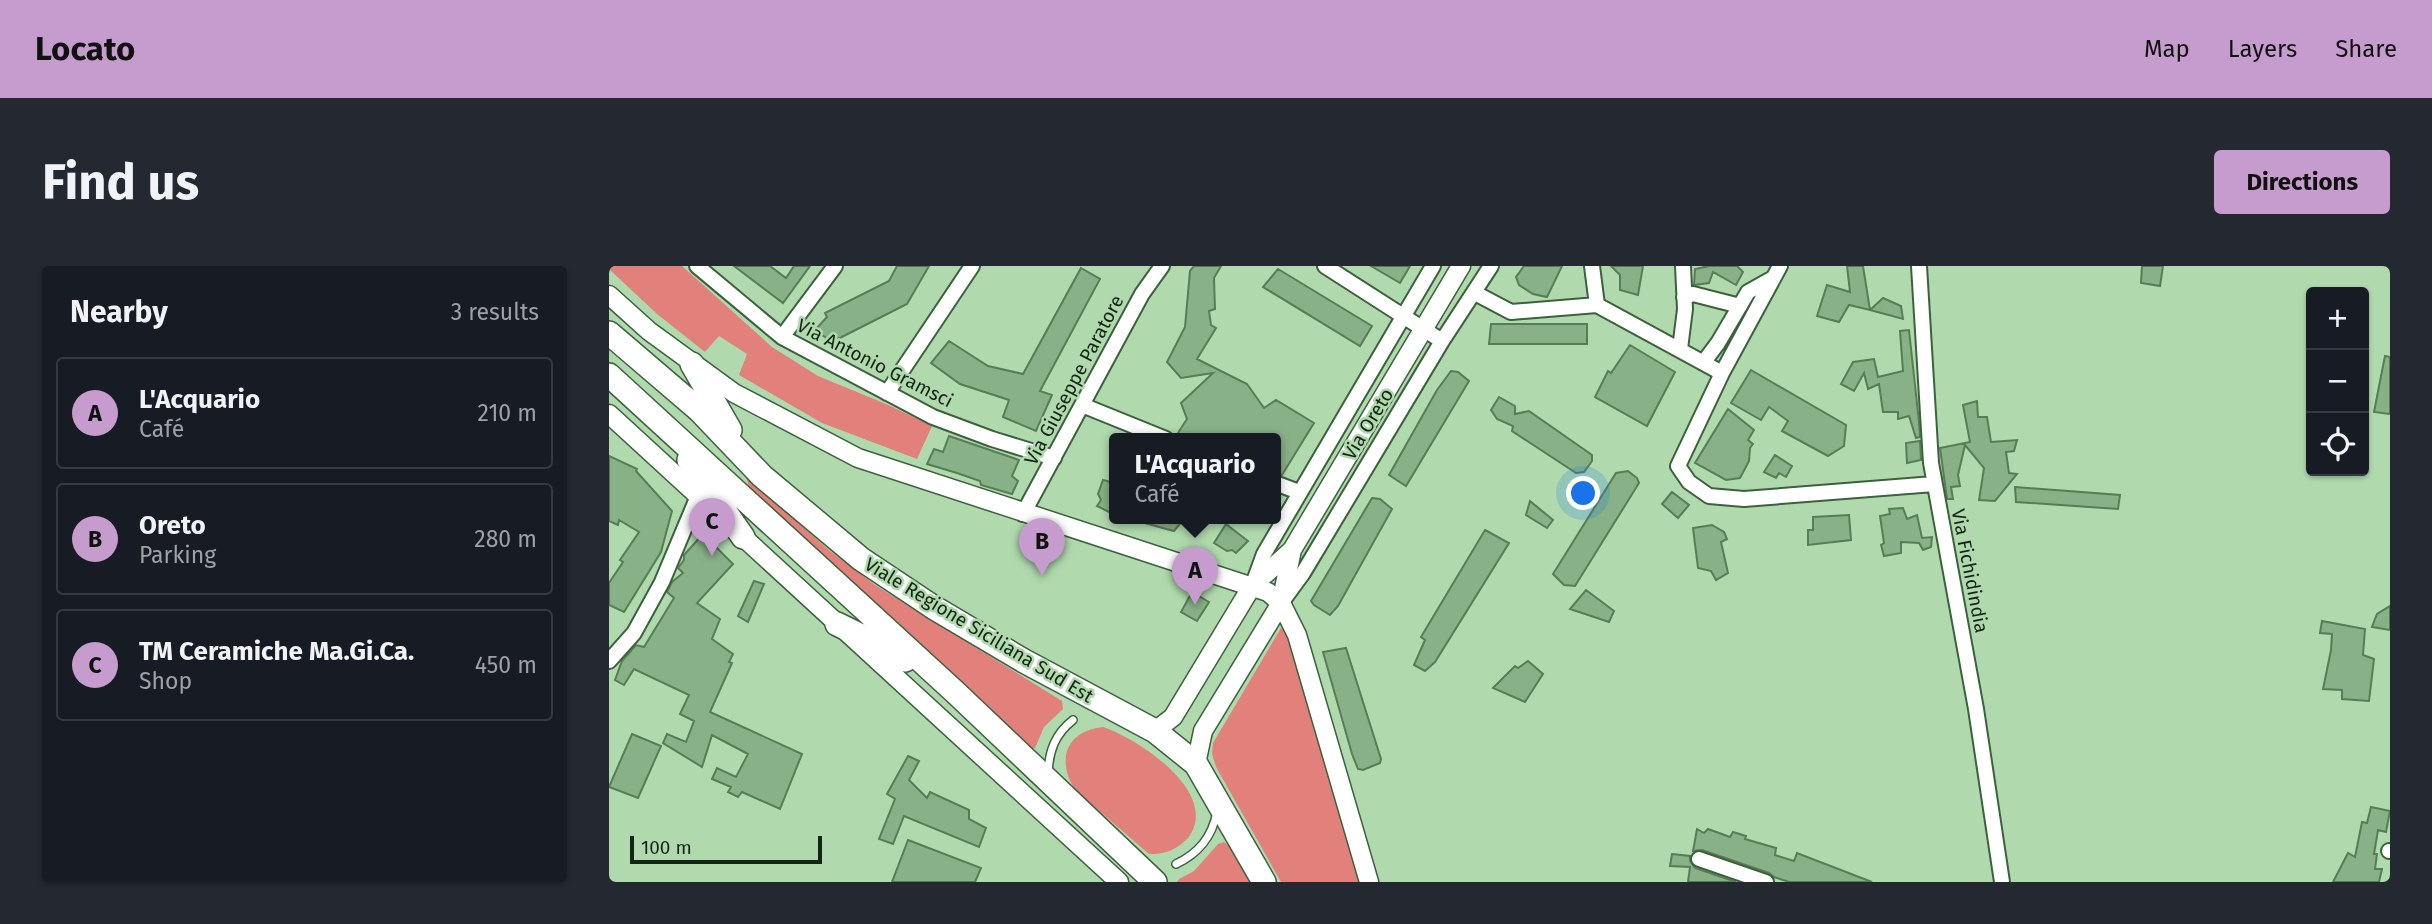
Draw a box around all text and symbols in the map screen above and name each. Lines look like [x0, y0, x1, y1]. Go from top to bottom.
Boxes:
text: Locato [35, 29, 135, 69]
text: Map [2144, 35, 2190, 63]
text: Layers [2228, 35, 2297, 63]
text: Share [2335, 35, 2397, 63]
button: Directions [2214, 150, 2390, 214]
text: Find us [42, 153, 199, 212]
map controls [2306, 287, 2369, 476]
button: + [2306, 287, 2369, 350]
street label: Via Giuseppe Paratore [1019, 291, 1129, 469]
text: Nearby [70, 294, 168, 330]
text: 3 results [451, 298, 539, 326]
street label: Via Antonio Gramsci [793, 314, 957, 412]
button: − [2306, 350, 2369, 413]
text: L'Acquario [139, 384, 260, 415]
street label: Via Oreto [1338, 384, 1398, 464]
text: A [88, 399, 102, 427]
text: 210 m [478, 399, 537, 427]
button: locate [2306, 413, 2369, 476]
text: Café [139, 415, 184, 443]
popup [1109, 433, 1281, 524]
text: L'Acquario [1134, 449, 1256, 480]
your location [1566, 476, 1600, 510]
text: Café [1134, 480, 1180, 508]
pin: C [689, 498, 735, 556]
street label: Via Fichidindia [1947, 507, 1993, 635]
text: Oreto [139, 510, 206, 541]
pin: B [1019, 518, 1065, 576]
text: B [88, 525, 102, 553]
text: 280 m [474, 525, 537, 553]
text: Parking [139, 541, 216, 569]
pin: A [1172, 547, 1218, 605]
street label: Viale Regione Siciliana Sud Est [860, 552, 1098, 708]
text: TM Ceramiche Ma.Gi.Ca. [139, 636, 414, 667]
text: C [88, 651, 102, 679]
text: 450 m [475, 651, 537, 679]
text: Shop [139, 667, 192, 695]
scale bar [630, 833, 823, 865]
text: 100 m [641, 836, 692, 859]

